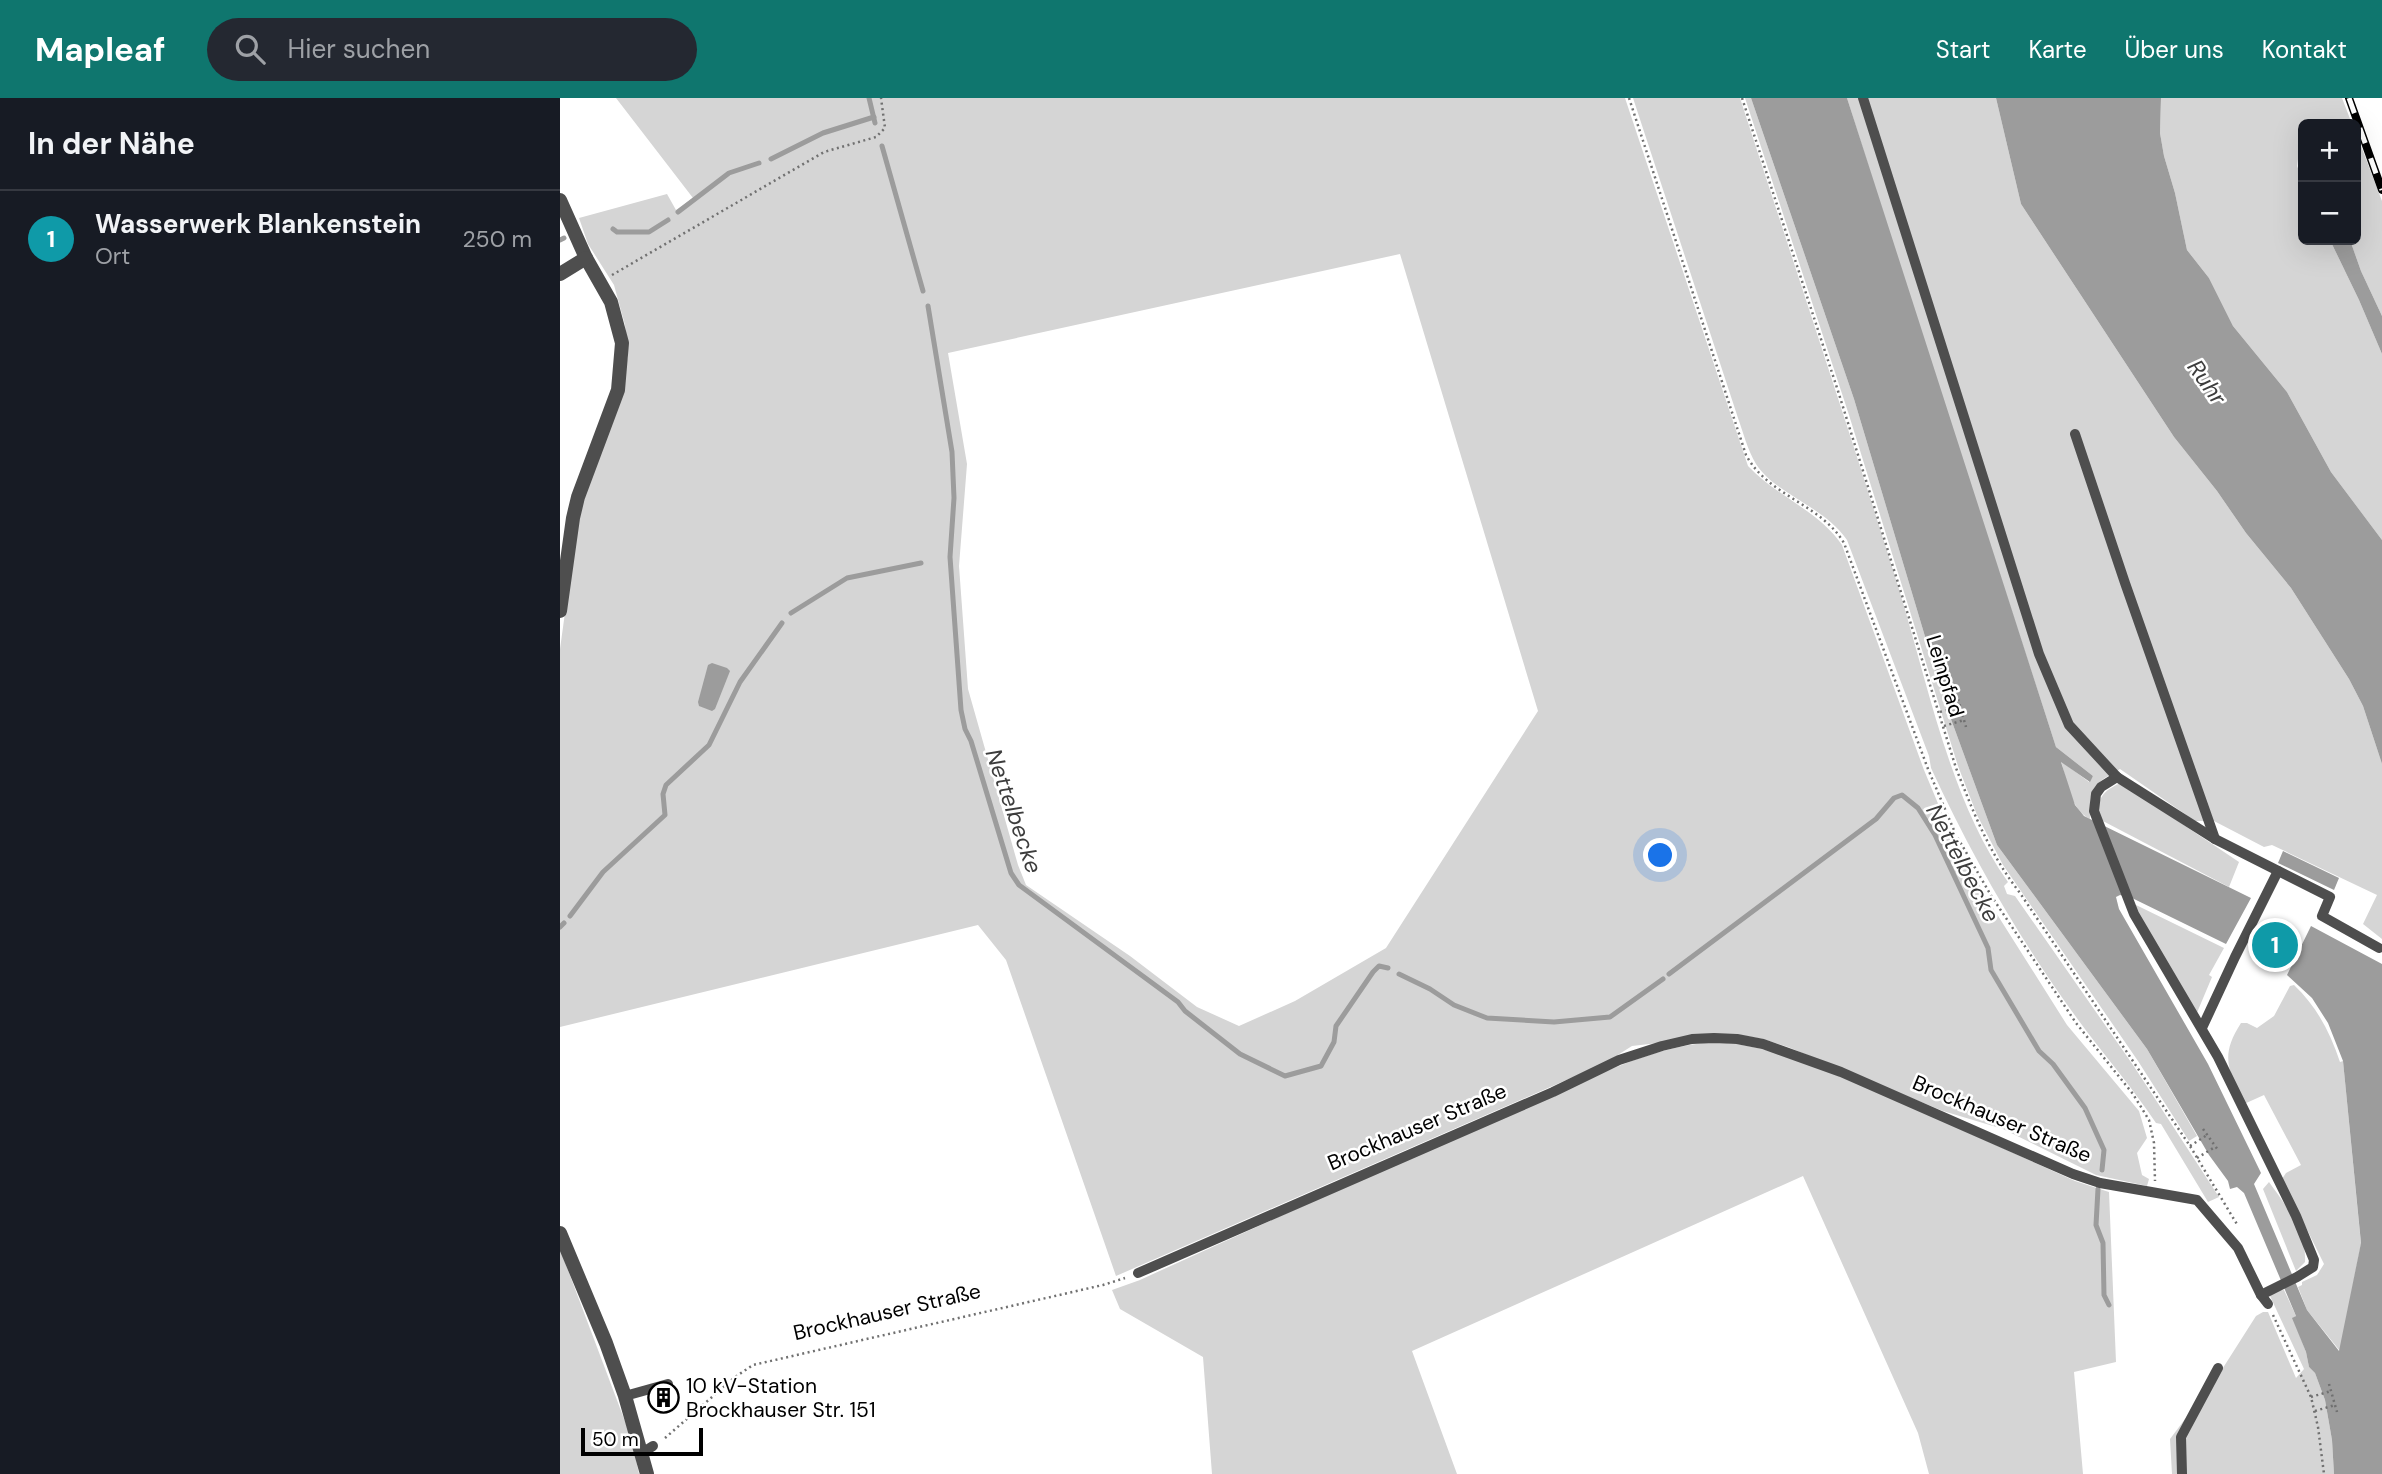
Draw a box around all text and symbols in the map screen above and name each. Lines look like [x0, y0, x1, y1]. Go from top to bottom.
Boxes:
search box [207, 18, 697, 81]
text: Mapleaf [35, 28, 165, 71]
icon: search [231, 30, 269, 68]
text: Hier suchen [287, 32, 430, 66]
text: Start [1936, 34, 1990, 65]
text: Karte [2028, 34, 2087, 65]
text: Über uns [2125, 34, 2224, 65]
text: Kontakt [2262, 34, 2347, 65]
map controls [2298, 119, 2361, 245]
button: + [2298, 119, 2361, 182]
text: In der Nähe [28, 124, 195, 163]
button: − [2298, 182, 2361, 245]
text: Wasserwerk Blankenstein [95, 207, 421, 241]
text: 1 [47, 224, 55, 254]
text: 250 m [462, 224, 532, 254]
text: Ort [95, 241, 130, 271]
water label: Ruhr [2181, 353, 2234, 412]
street label: Leinpfad [1919, 632, 1971, 720]
water label: Nettelbecke [979, 745, 1049, 877]
water label: Nettelbecke [1919, 799, 2007, 927]
your location [1643, 838, 1677, 872]
pin: 1 [2252, 919, 2298, 971]
street label: Brockhauser Straße [1908, 1069, 2096, 1169]
street label: Brockhauser Straße [1323, 1077, 1511, 1177]
street label: Brockhauser Straße [791, 1277, 984, 1347]
place label: 10 kV-Station Brockhauser Str. 151 [686, 1372, 875, 1424]
building icon: 10 kV-Station Brockhauser Str. 151 [646, 1381, 680, 1415]
scale bar [581, 1425, 704, 1457]
text: 50 m [592, 1427, 639, 1452]

